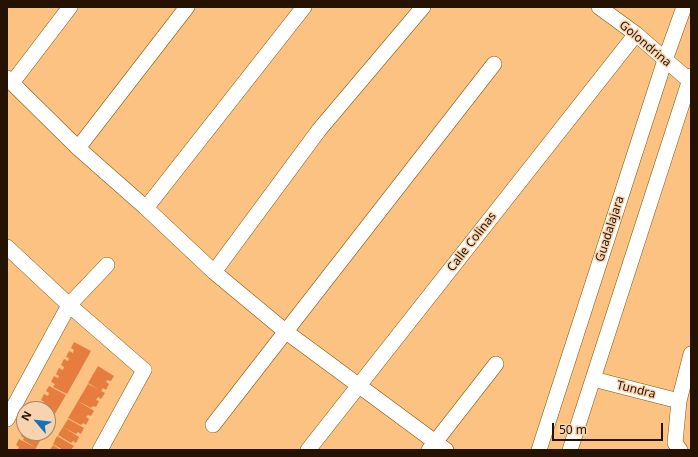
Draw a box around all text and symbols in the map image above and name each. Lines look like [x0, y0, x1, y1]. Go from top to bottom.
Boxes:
street label: Golondrina [616, 18, 674, 70]
street label: Guadalajara [593, 194, 627, 264]
street label: Calle Colinas [444, 209, 500, 275]
street label: Tundra [615, 378, 657, 402]
north arrow [16, 401, 56, 441]
text: N [17, 408, 35, 423]
scale bar [554, 415, 665, 441]
text: 50 m [559, 421, 587, 438]

